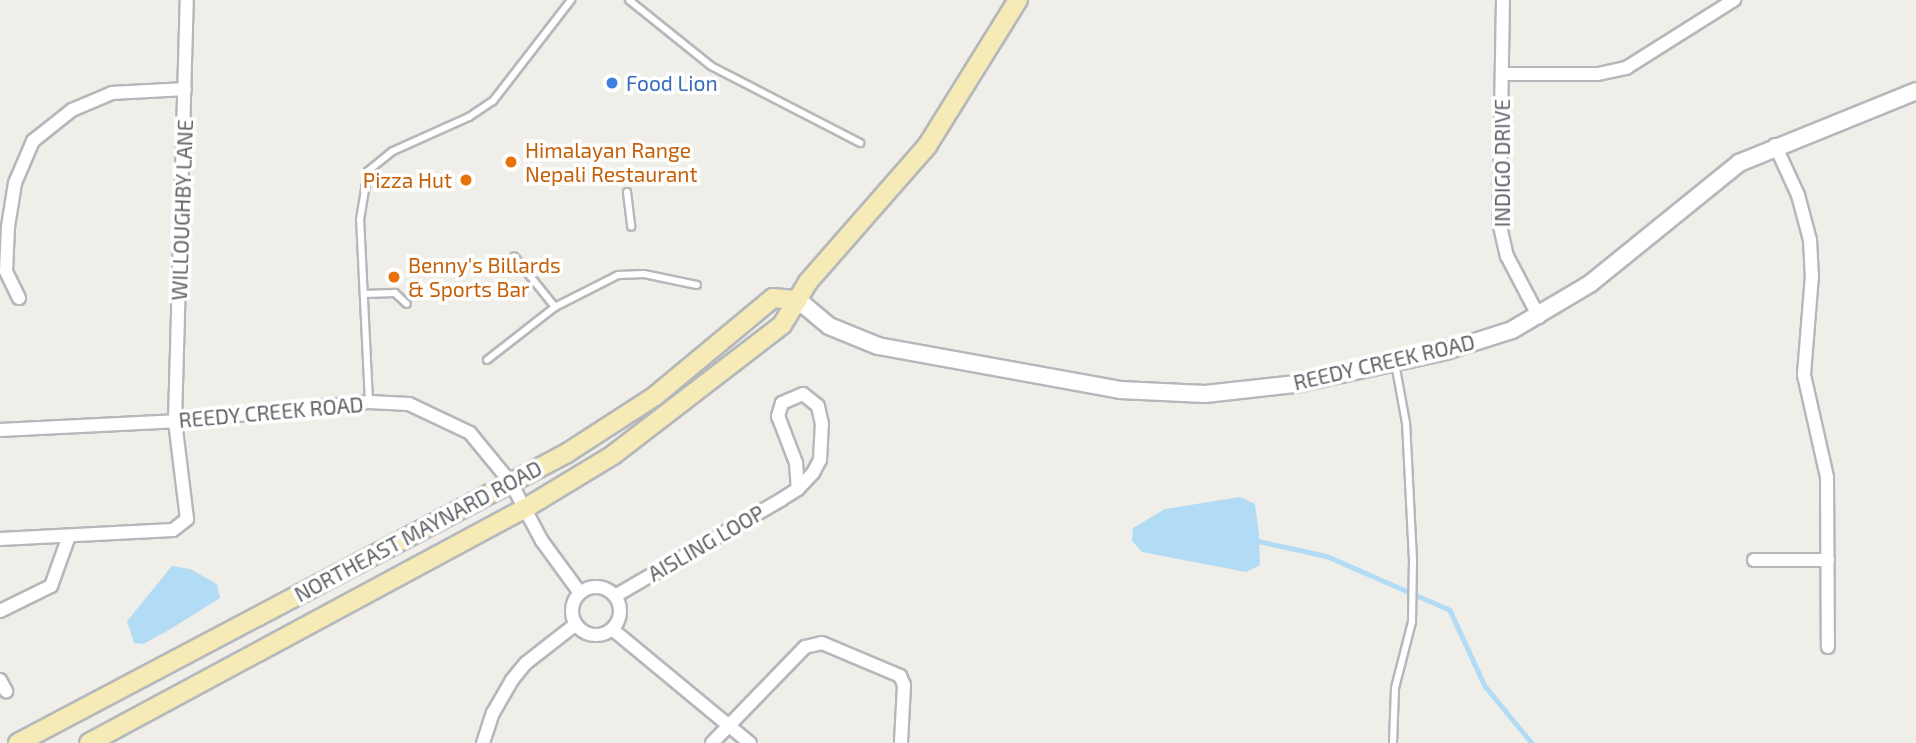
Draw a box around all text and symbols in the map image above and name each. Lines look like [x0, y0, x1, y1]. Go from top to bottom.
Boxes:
place label: Food Lion [626, 70, 718, 96]
marker: Food Lion [604, 75, 620, 91]
street label: INDIGO DRIVE [1489, 99, 1515, 227]
street label: WILLOUGHBY LANE [166, 119, 198, 301]
place label: Himalayan Range Nepali Restaurant [525, 137, 697, 187]
marker: Himalayan Range Nepali Restaurant [503, 154, 519, 170]
place label: Pizza Hut [363, 167, 452, 193]
marker: Pizza Hut [458, 172, 474, 188]
place label: Benny's Billards & Sports Bar [408, 252, 561, 302]
marker: Benny's Billards & Sports Bar [386, 269, 402, 285]
street label: REEDY CREEK ROAD [1290, 329, 1478, 395]
street label: REEDY CREEK ROAD [177, 391, 365, 433]
street label: NORTHEAST MAYNARD ROAD [290, 455, 546, 607]
street label: AISLING LOOP [643, 500, 769, 586]

